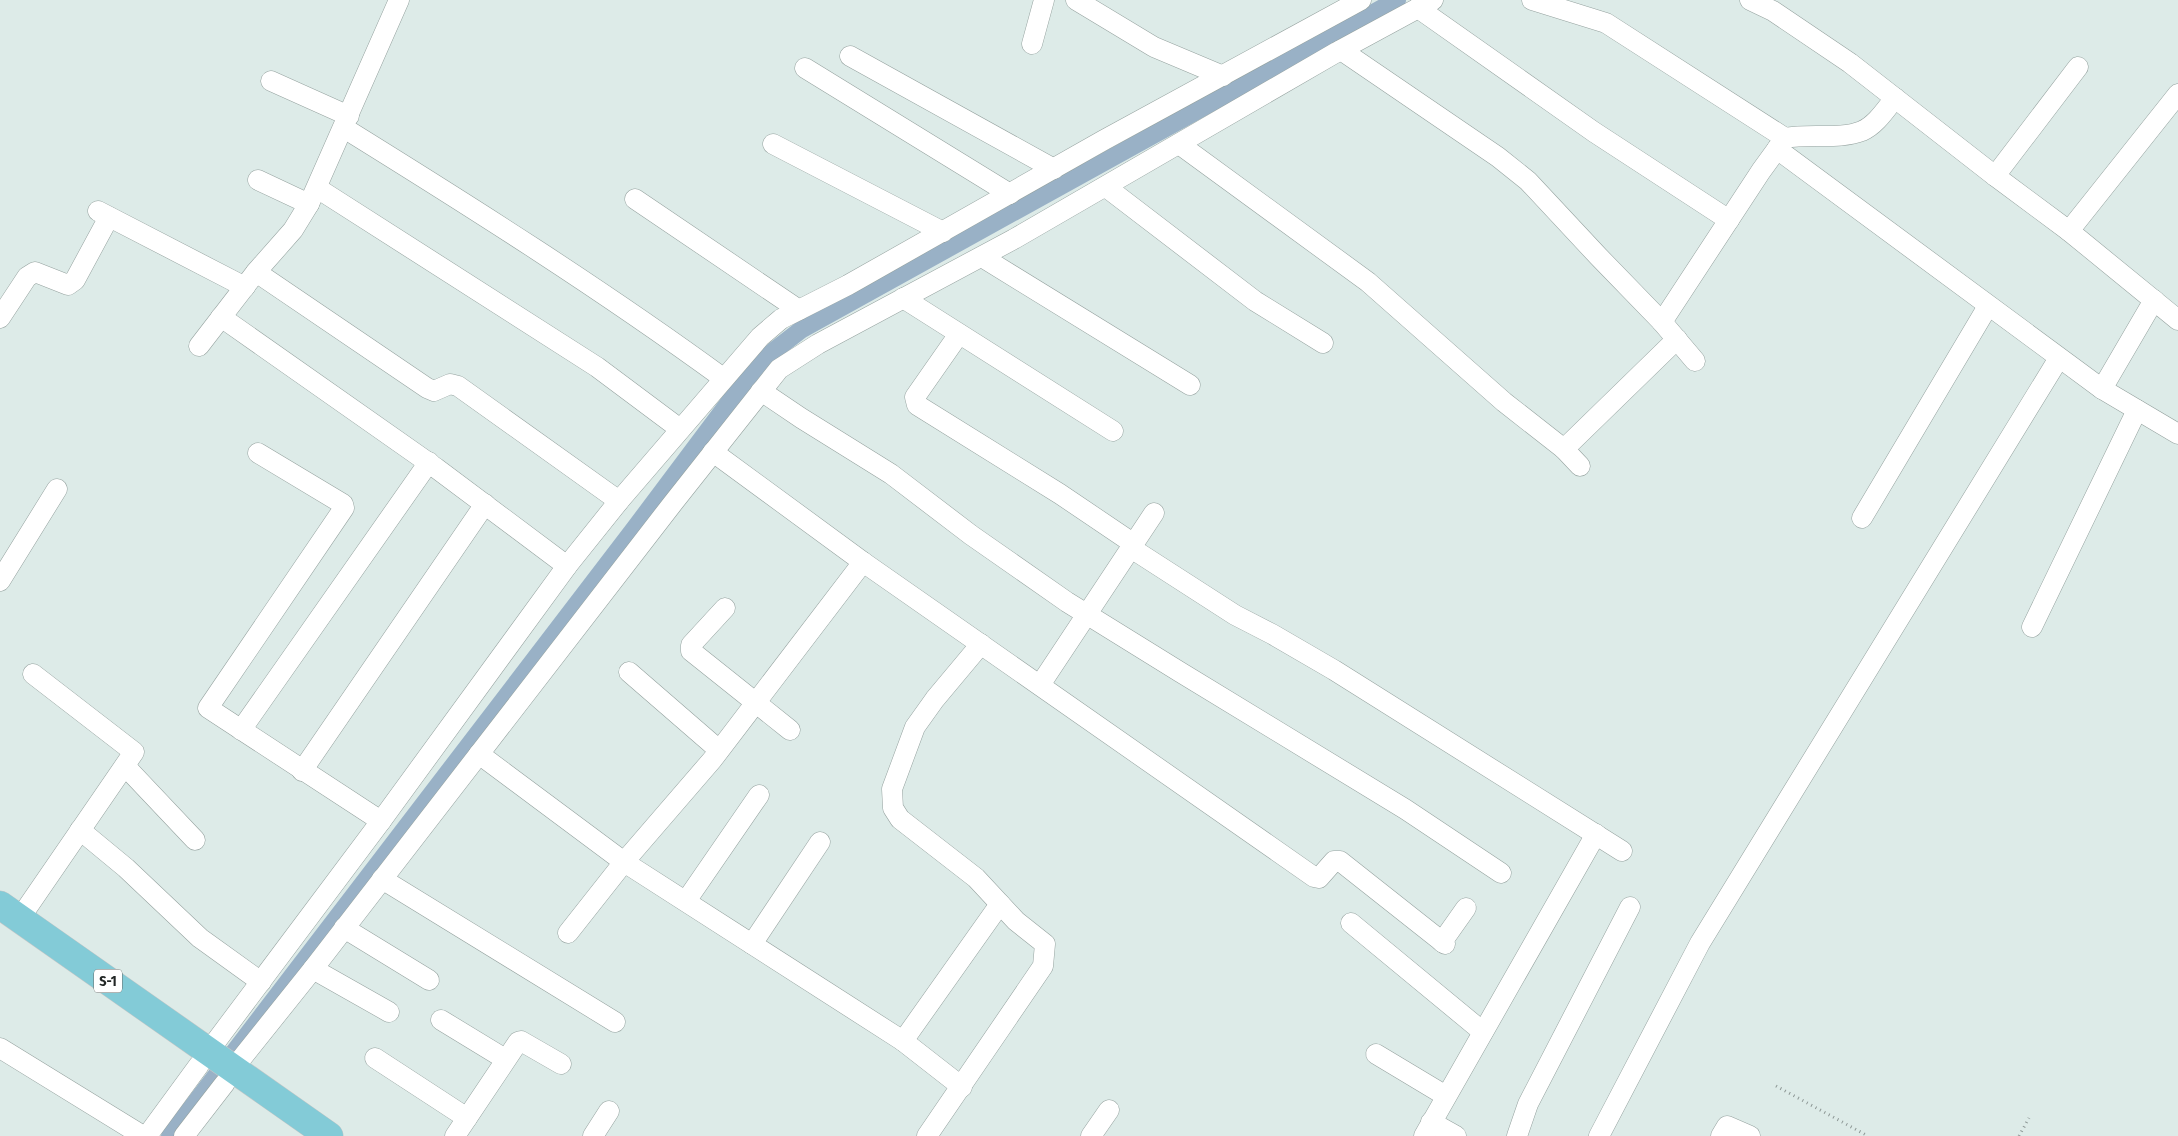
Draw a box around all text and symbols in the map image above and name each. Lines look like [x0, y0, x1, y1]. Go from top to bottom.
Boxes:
road number: S-1 [94, 969, 122, 992]

